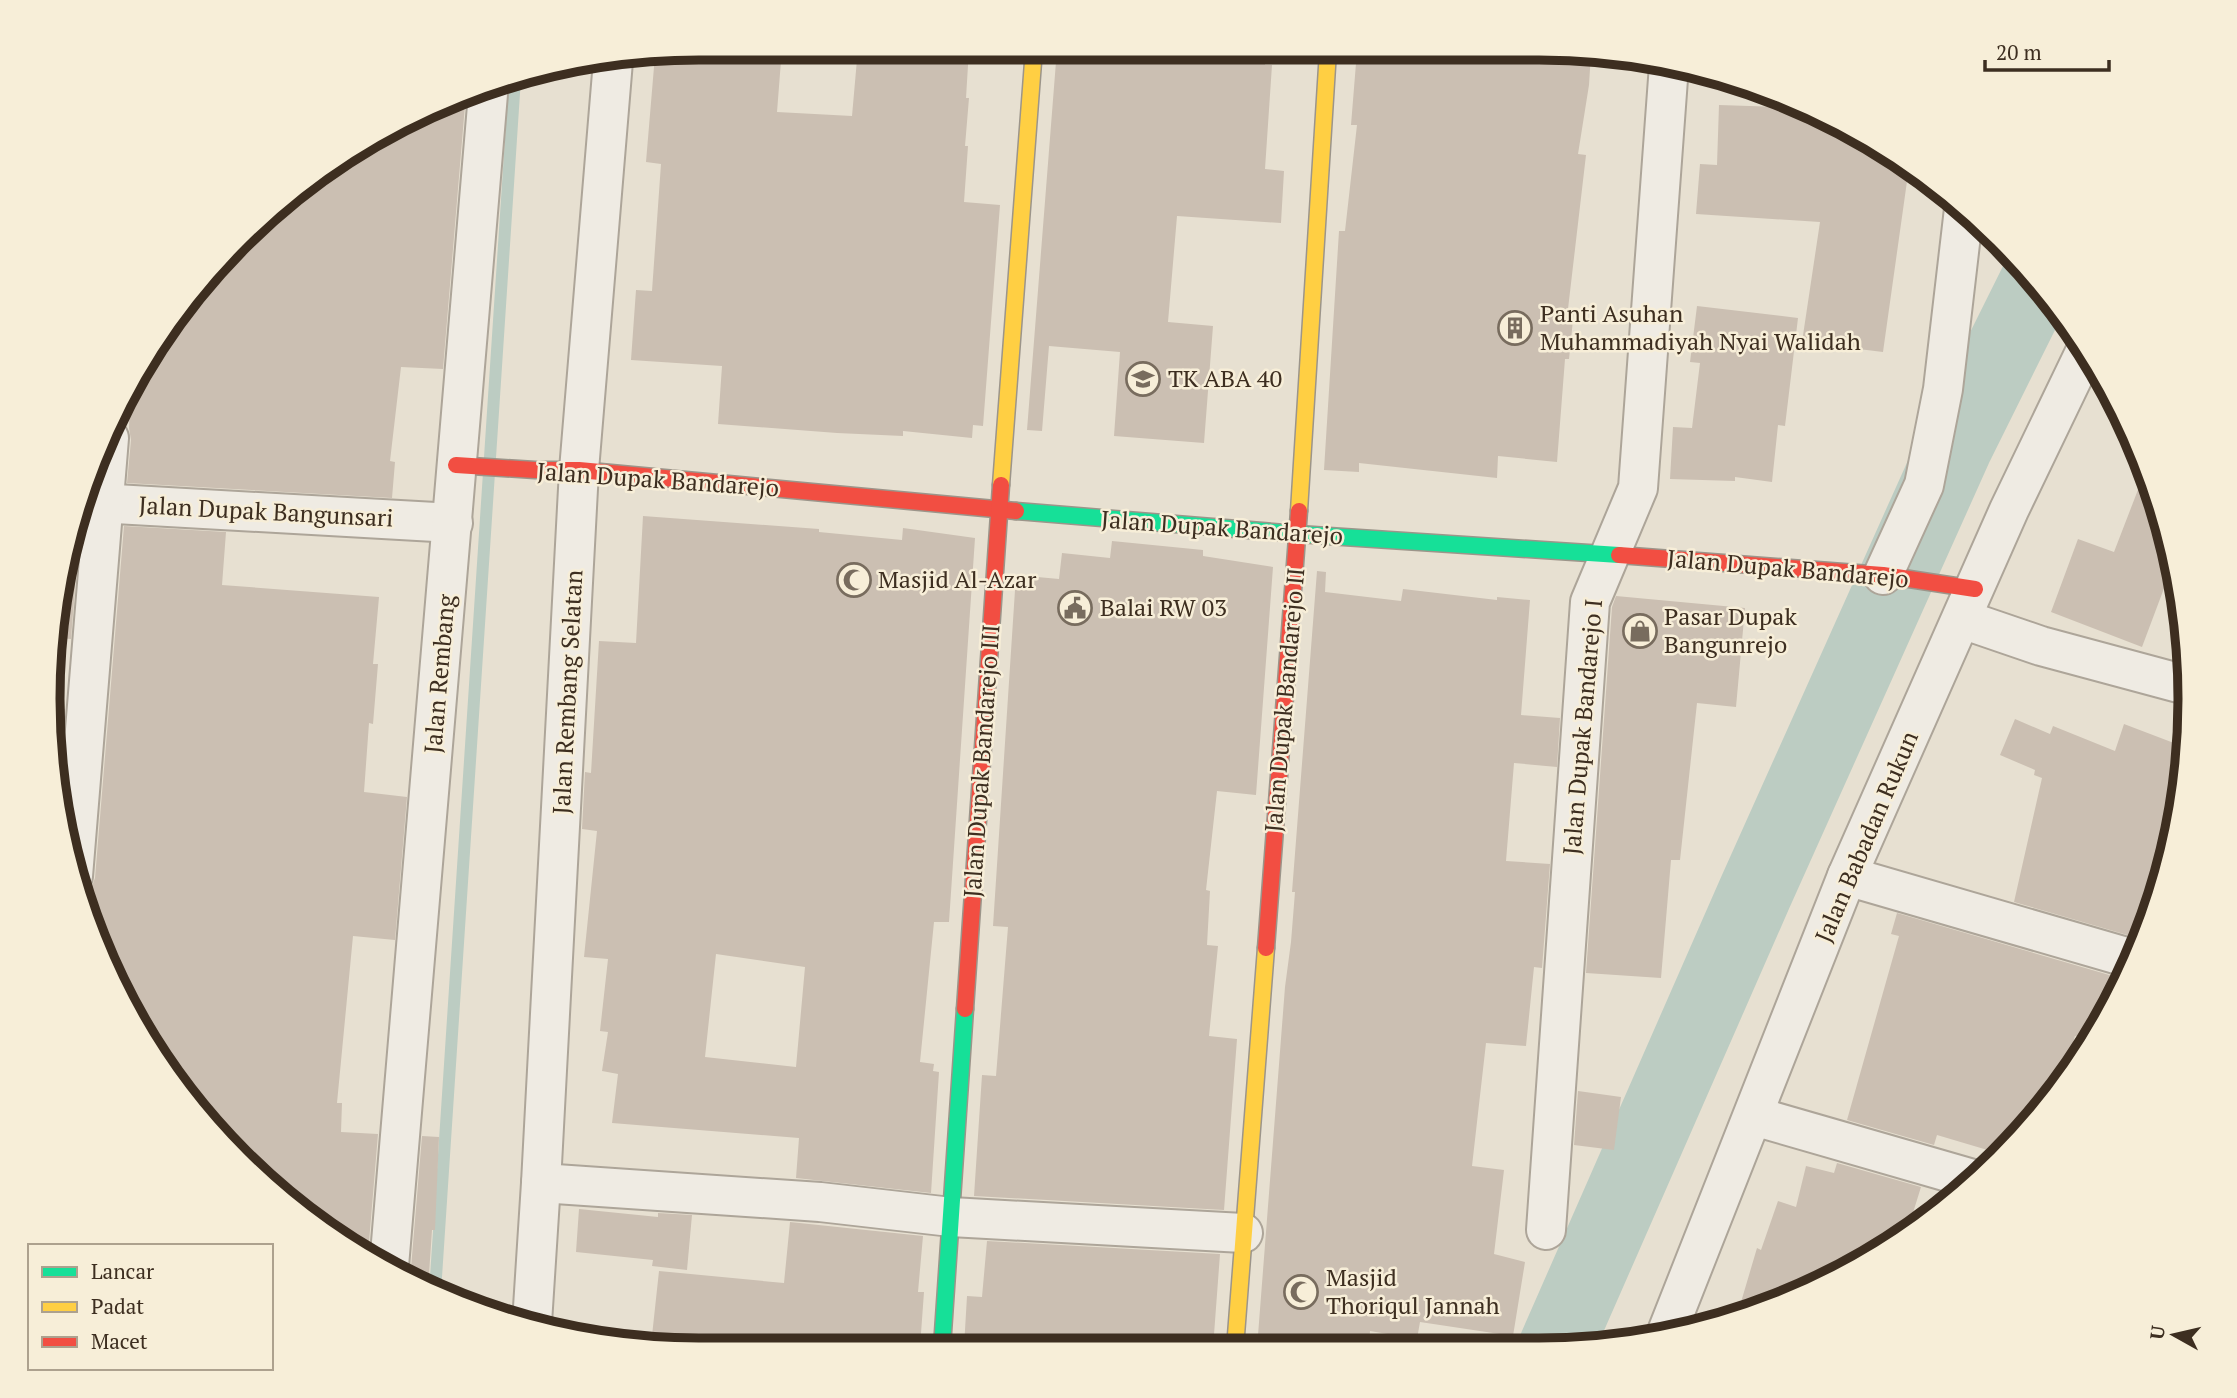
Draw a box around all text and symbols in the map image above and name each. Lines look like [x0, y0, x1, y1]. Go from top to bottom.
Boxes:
scale bar [1985, 28, 2109, 72]
text: 20 m [1996, 38, 2042, 66]
place label: Panti Asuhan Muhammadiyah Nyai Walidah [1540, 297, 1861, 357]
building icon: Panti Asuhan Muhammadiyah Nyai Walidah [1496, 309, 1534, 347]
school or university icon: TK ABA 40 [1124, 360, 1162, 398]
place label: TK ABA 40 [1168, 362, 1282, 394]
street label: Jalan Dupak Bandarejo [536, 455, 780, 503]
street label: Jalan Dupak Bangunsari [138, 488, 394, 534]
street label: Jalan Dupak Bandarejo [1100, 503, 1344, 551]
street label: Jalan Dupak Bandarejo [1666, 541, 1910, 595]
mosque icon: Masjid Al-Azar [835, 561, 873, 599]
place label: Masjid Al-Azar [878, 563, 1037, 595]
street label: Jalan Dupak Bandarejo II [1257, 566, 1311, 833]
street label: Jalan Rembang Selatan [545, 569, 589, 815]
public building icon: Balai RW 03 [1056, 589, 1094, 627]
place label: Balai RW 03 [1100, 591, 1227, 623]
street label: Jalan Rembang [416, 593, 462, 755]
street label: Jalan Dupak Bandarejo I [1555, 598, 1609, 856]
place label: Pasar Dupak Bangunrejo [1664, 600, 1797, 660]
shop icon: Pasar Dupak Bangunrejo [1621, 612, 1659, 650]
street label: Jalan Dupak Bandarejo III [955, 623, 1007, 899]
street label: Jalan Babadan Rukun [1807, 726, 1925, 947]
legend [28, 1244, 273, 1370]
text: Lancar [91, 1257, 154, 1285]
place label: Masjid Thoriqul Jannah [1326, 1261, 1500, 1321]
mosque icon: Masjid Thoriqul Jannah [1282, 1273, 1320, 1311]
text: Padat [91, 1292, 144, 1320]
north arrow [2139, 1300, 2209, 1370]
text: U [2143, 1324, 2170, 1341]
text: Macet [91, 1327, 148, 1355]

